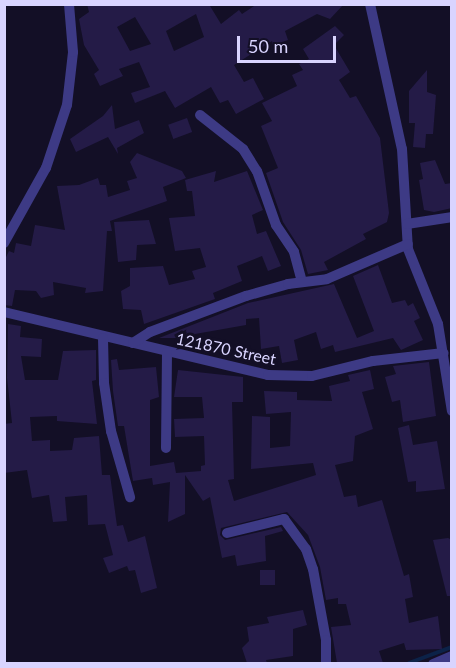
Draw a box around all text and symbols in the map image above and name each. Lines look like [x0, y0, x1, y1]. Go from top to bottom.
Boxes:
scale bar [240, 24, 339, 62]
text: 50 m [248, 35, 288, 57]
street label: 121870 Street [174, 329, 278, 369]

